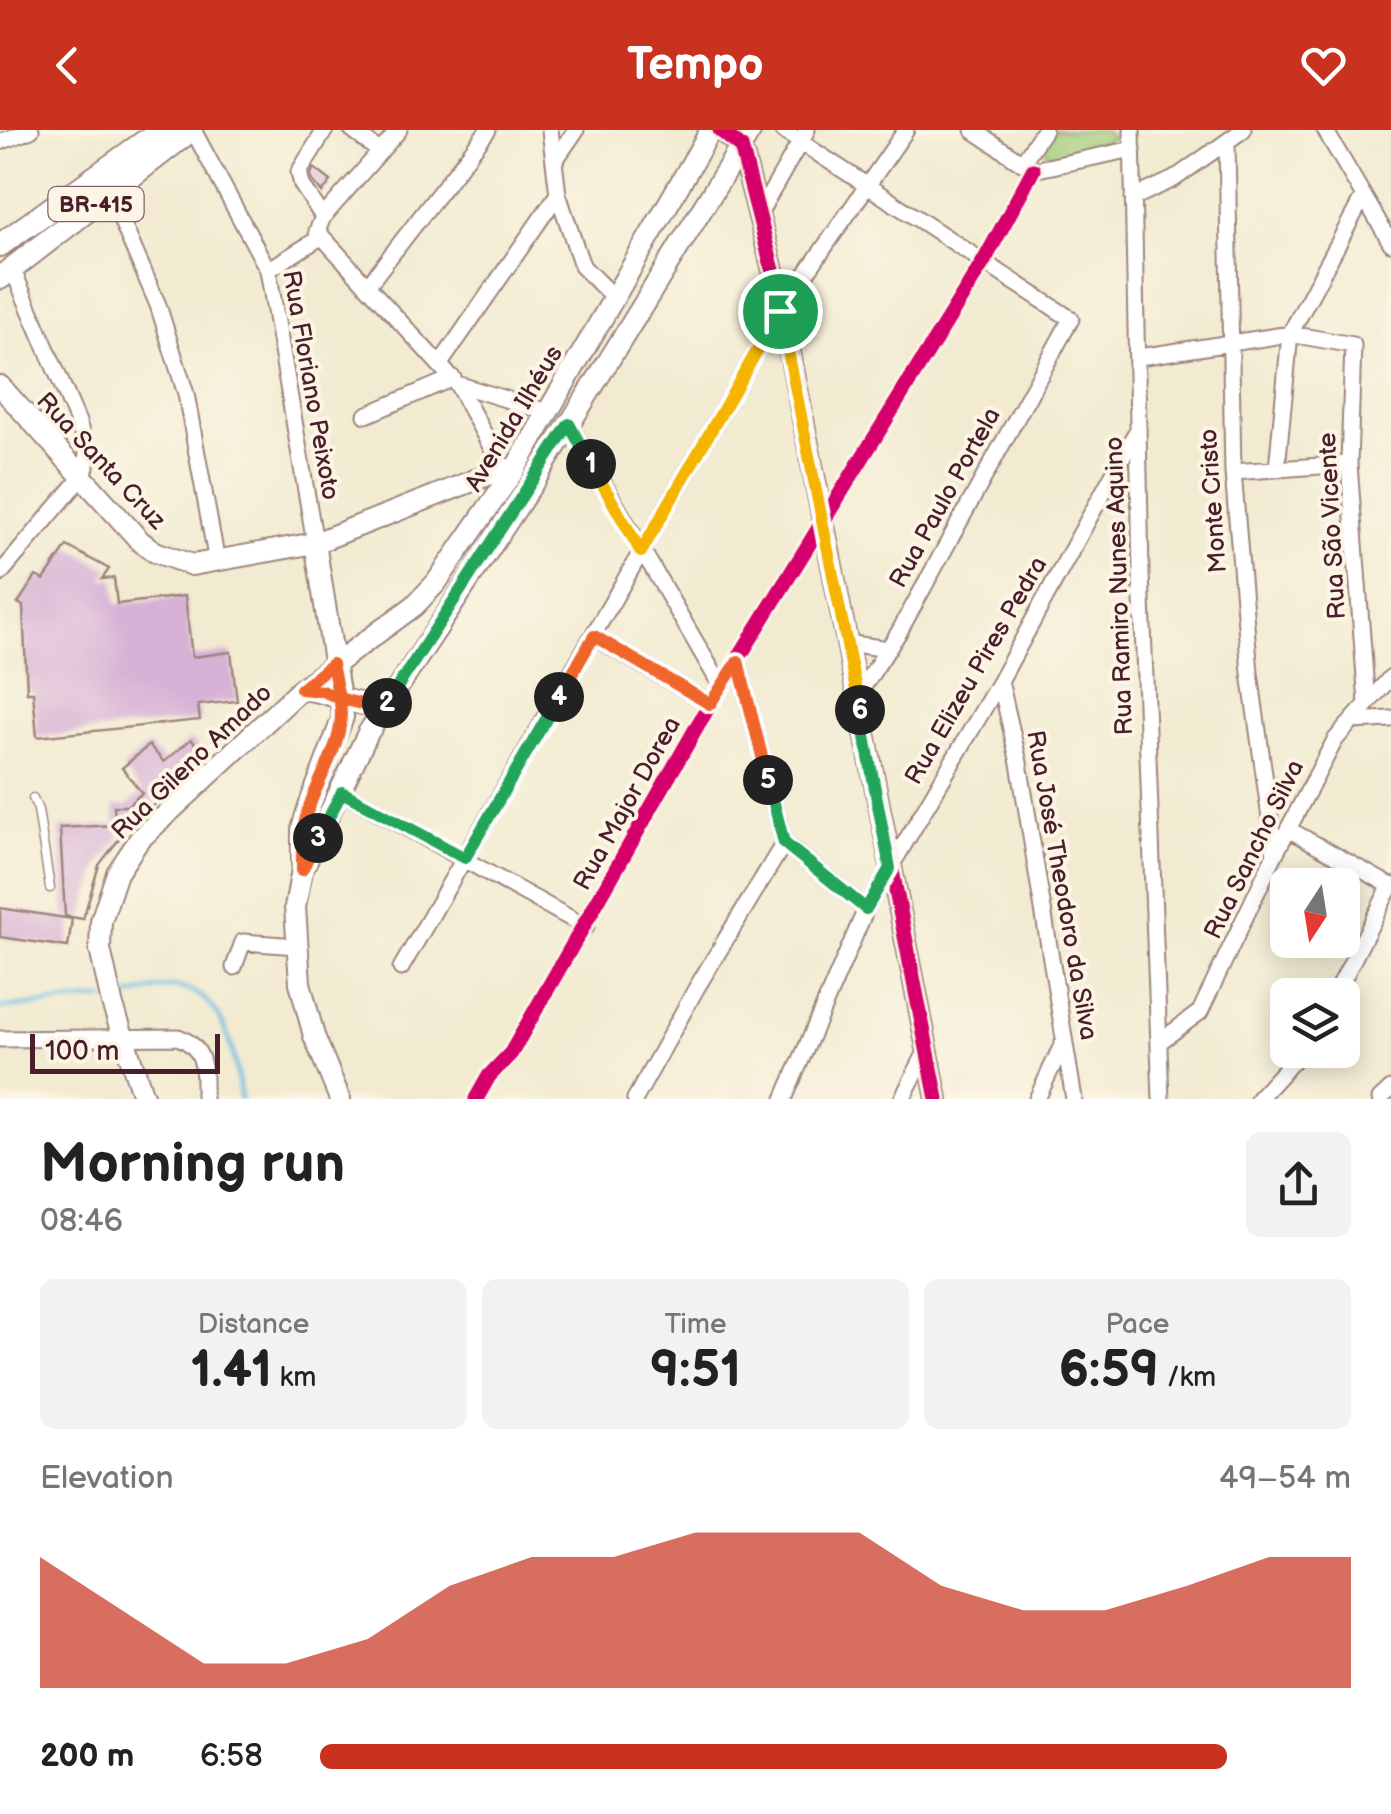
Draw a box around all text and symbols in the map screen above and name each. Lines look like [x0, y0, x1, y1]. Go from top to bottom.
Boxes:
icon: back [40, 38, 95, 93]
text: Tempo [627, 38, 764, 93]
icon: heart [1296, 38, 1351, 93]
road number: BR-415 [48, 187, 144, 221]
street label: Rua Floriano Peixoto [275, 268, 346, 502]
pin [738, 269, 823, 354]
icon: arrive [753, 284, 808, 339]
street label: Avenida Ilhéus [459, 340, 570, 497]
street label: Rua Santa Cruz [30, 386, 173, 537]
street label: Rua Paulo Portela [883, 402, 1008, 593]
street label: Monte Cristo [1193, 428, 1234, 574]
street label: Rua São Vicente [1312, 432, 1353, 620]
street label: Rua Ramiro Nunes Aquino [1099, 436, 1140, 736]
pin: 1 [566, 439, 616, 489]
text: 1 [585, 447, 597, 480]
street label: Rua Elizeu Pires Pedra [898, 551, 1054, 790]
pin: 4 [534, 672, 584, 722]
street label: Rua Gileno Amado [105, 678, 279, 847]
pin: 2 [362, 678, 412, 728]
text: 4 [551, 680, 567, 713]
pin: 6 [835, 685, 885, 735]
text: 2 [379, 686, 395, 719]
text: 6 [852, 693, 868, 726]
street label: Rua Major Dorea [567, 711, 688, 896]
street label: Rua José Theodoro da Silva [1019, 728, 1104, 1042]
pin: 5 [743, 755, 793, 805]
street label: Rua Sancho Silva [1198, 755, 1311, 944]
text: 5 [760, 763, 776, 796]
pin: 3 [293, 813, 343, 863]
text: 3 [310, 821, 326, 854]
north arrow [1270, 868, 1360, 958]
map controls [1270, 868, 1360, 1068]
button: layers [1270, 978, 1360, 1068]
scale bar [30, 1029, 220, 1074]
text: 100 m [45, 1035, 119, 1068]
text: Morning run [40, 1131, 345, 1198]
button: share [1246, 1132, 1351, 1237]
text: 08:46 [40, 1202, 123, 1241]
text: Distance [198, 1308, 309, 1341]
text: Time [664, 1308, 727, 1341]
text: Pace [1106, 1308, 1169, 1341]
text: 1.41 [191, 1341, 272, 1401]
text: 9:51 [650, 1341, 741, 1401]
text: 6:59 [1059, 1341, 1159, 1401]
text: km [272, 1361, 317, 1394]
text: /km [1159, 1361, 1216, 1394]
text: Elevation [40, 1459, 173, 1498]
text: 49–54 m [1219, 1459, 1351, 1498]
text: 200 m [40, 1737, 134, 1776]
text: 6:58 [200, 1737, 263, 1776]

